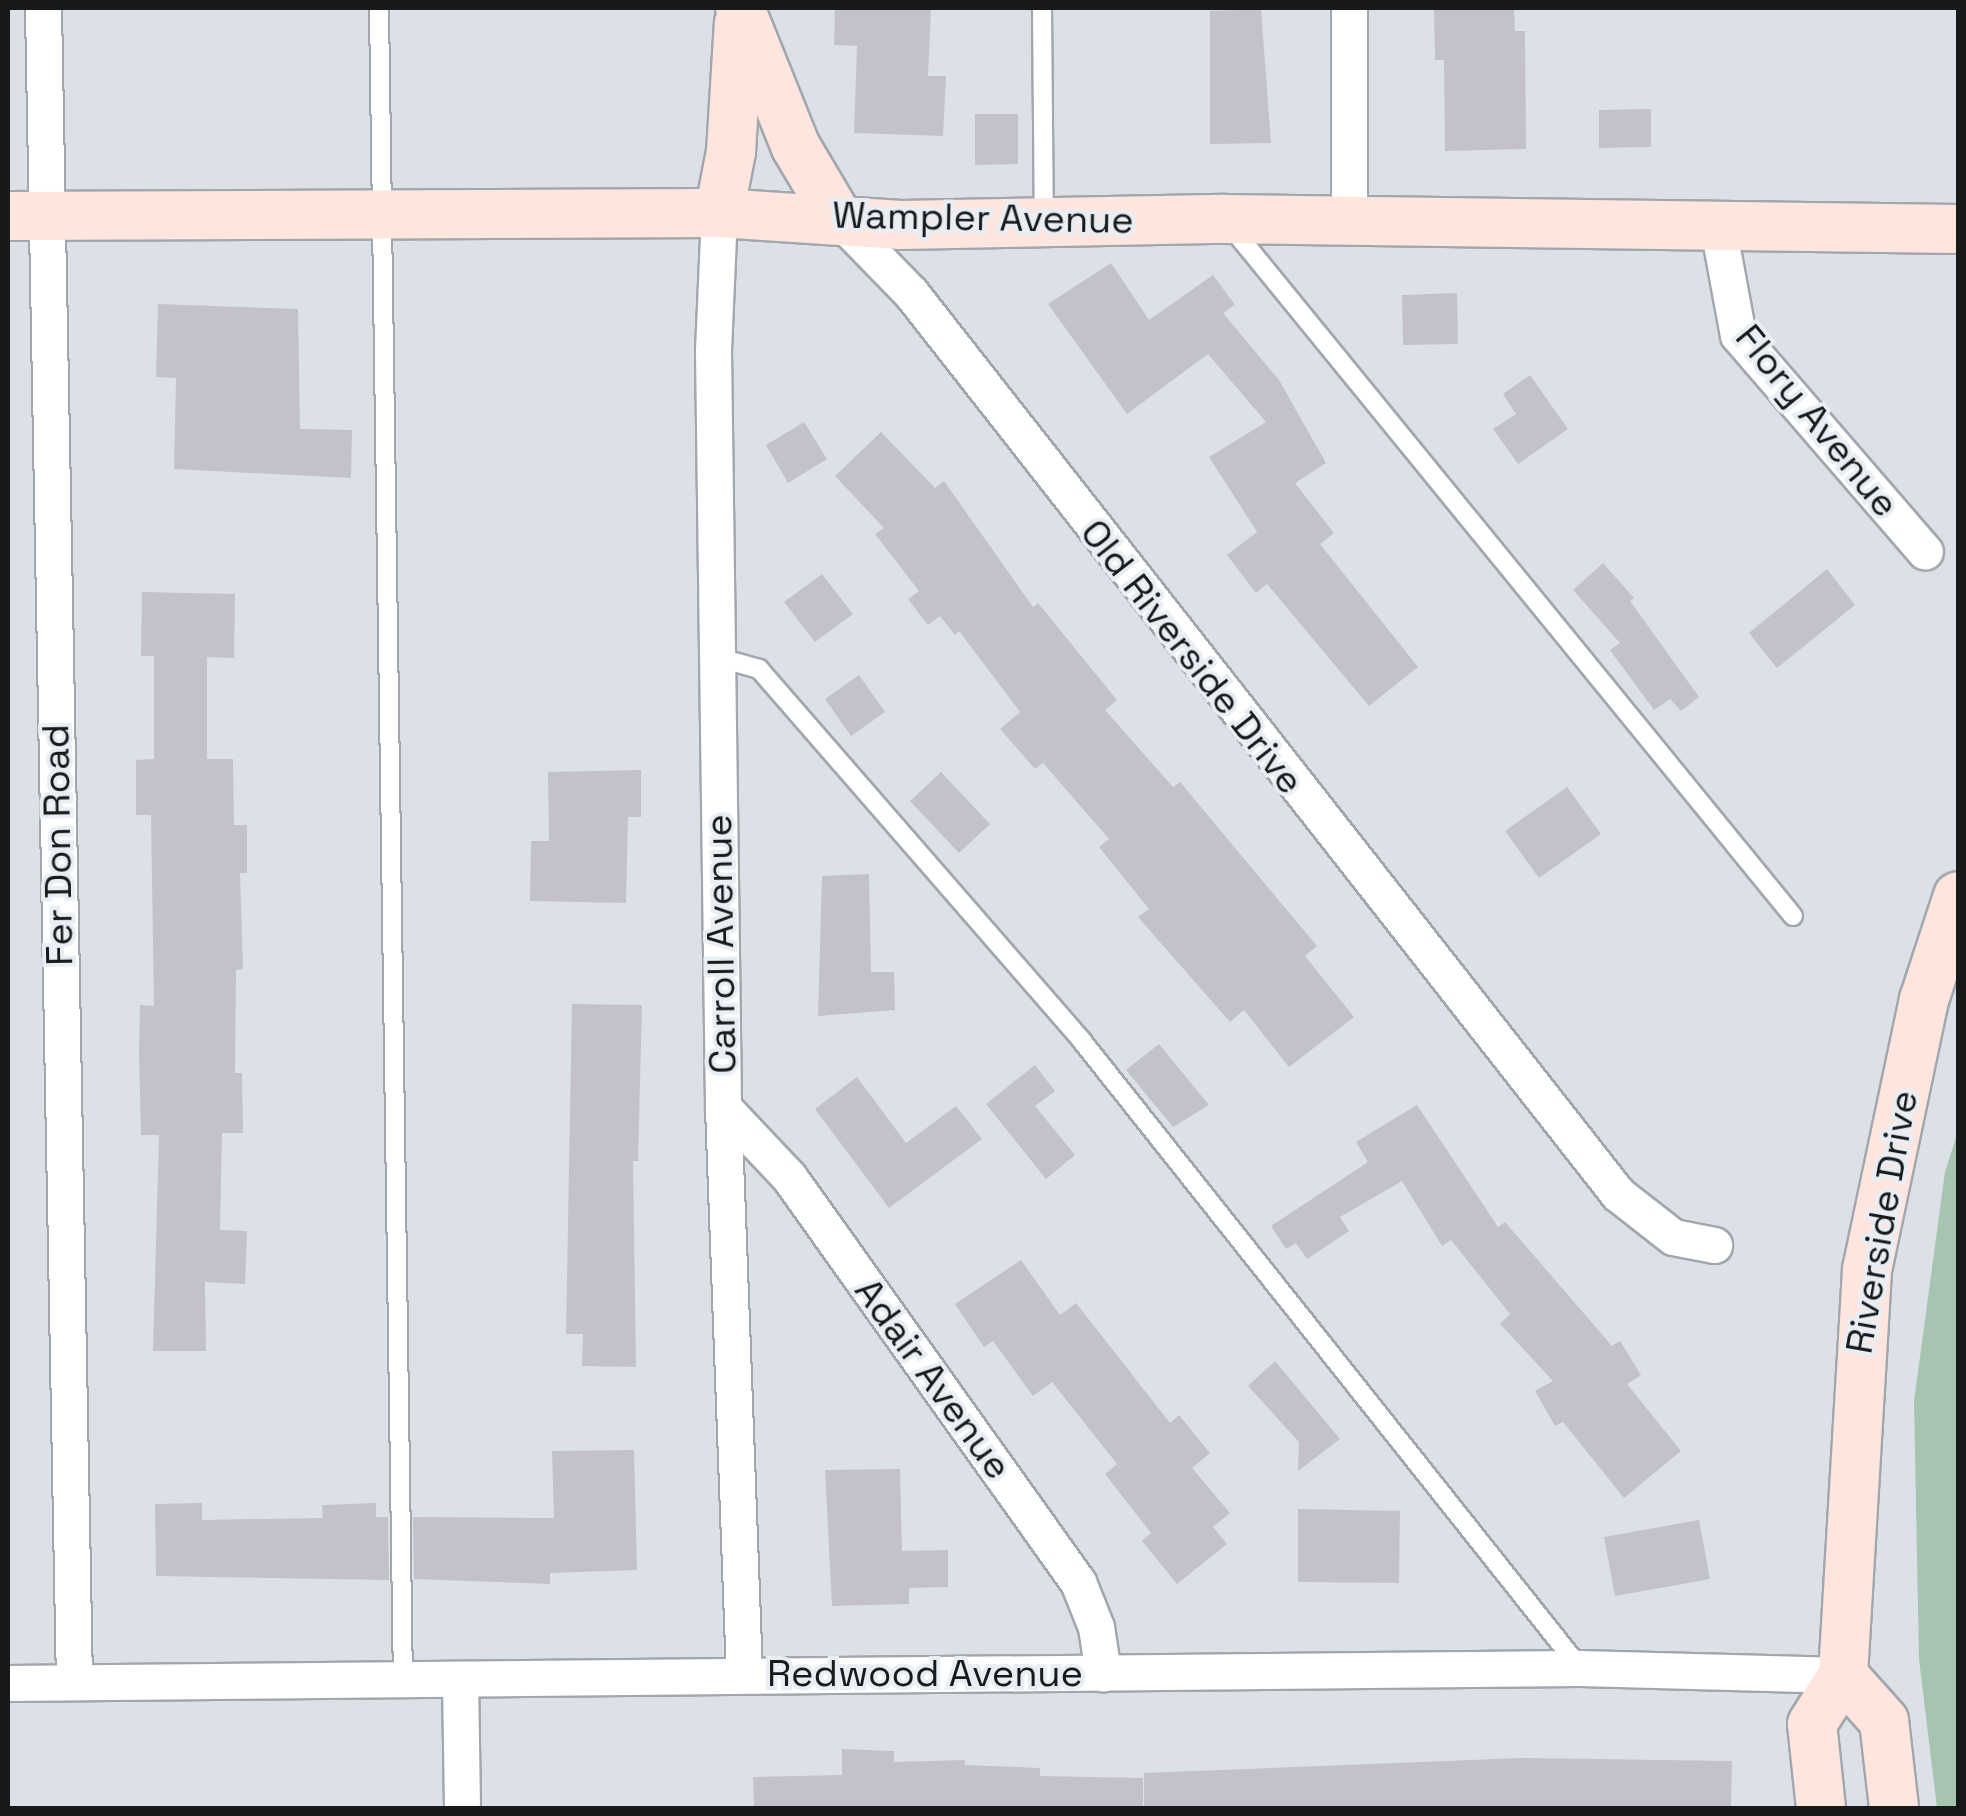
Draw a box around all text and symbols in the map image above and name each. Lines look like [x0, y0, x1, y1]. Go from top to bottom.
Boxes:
street label: Wampler Avenue [832, 193, 1134, 243]
street label: Flory Avenue [1725, 315, 1909, 527]
street label: Old Riverside Drive [1071, 511, 1313, 803]
street label: Fer Don Road [33, 724, 83, 966]
street label: Carroll Avenue [696, 813, 746, 1075]
street label: Riverside Drive [1836, 1087, 1928, 1357]
street label: Adair Avenue [845, 1269, 1021, 1489]
street label: Redwood Avenue [767, 1651, 1083, 1697]

